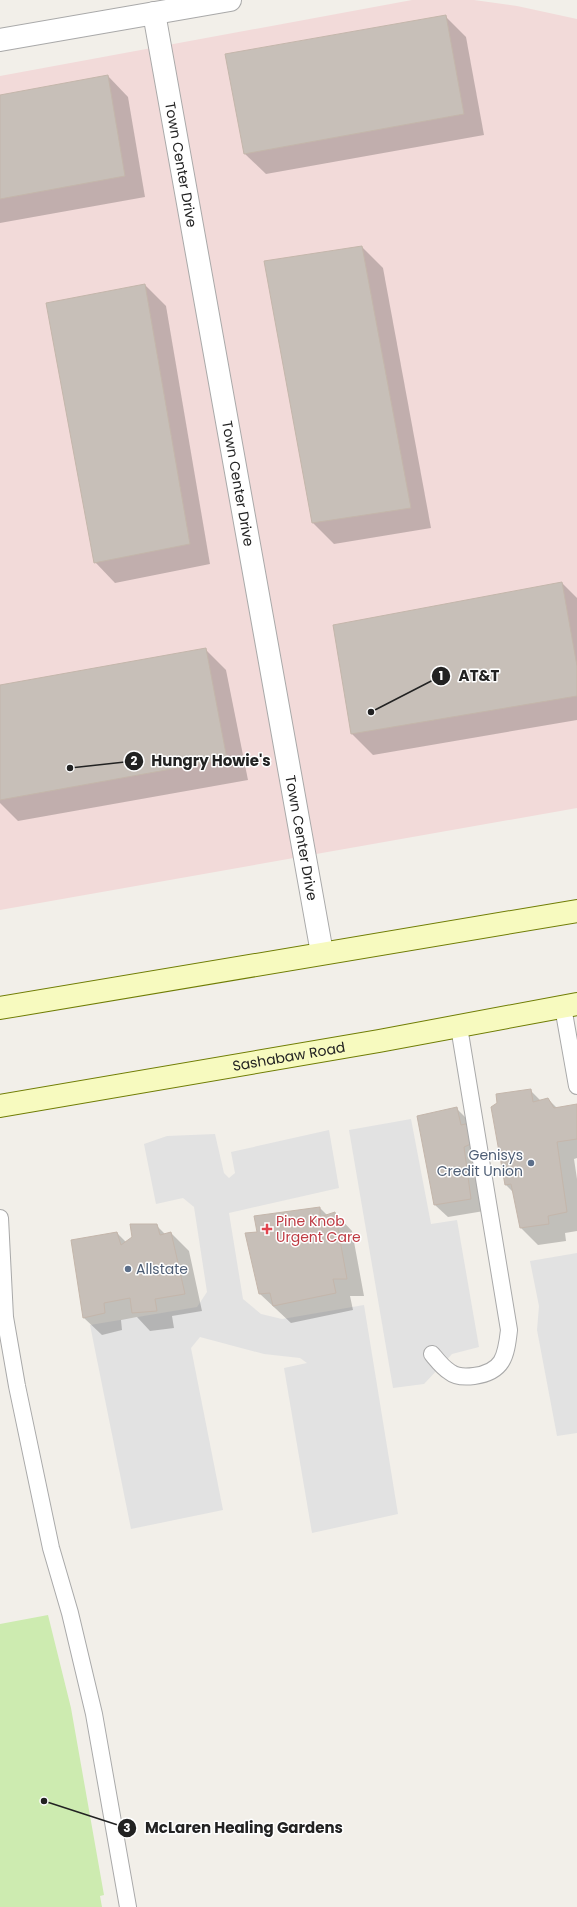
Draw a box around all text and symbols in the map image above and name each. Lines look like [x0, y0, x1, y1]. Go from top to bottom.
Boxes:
street label: Town Center Drive [160, 100, 202, 229]
street label: Town Center Drive [217, 419, 259, 548]
callout: AT&T [431, 663, 507, 690]
text: AT&T [459, 665, 500, 686]
text: 1 [439, 667, 443, 684]
callout: Hungry Howie's [124, 747, 279, 774]
text: Hungry Howie's [151, 750, 271, 771]
text: 2 [131, 752, 138, 769]
street label: Town Center Drive [280, 774, 323, 903]
street label: Sashabaw Road [231, 1037, 347, 1076]
place label: Genisys Credit Union [437, 1145, 523, 1181]
marker: Genisys Credit Union [526, 1158, 536, 1168]
place label: Pine Knob Urgent Care [276, 1211, 361, 1247]
marker: Pine Knob Urgent Care [261, 1223, 273, 1235]
place label: Allstate [136, 1259, 188, 1279]
marker: Allstate [123, 1264, 133, 1274]
callout: McLaren Healing Gardens [117, 1814, 351, 1841]
text: McLaren Healing Gardens [145, 1817, 343, 1838]
text: 3 [123, 1819, 131, 1836]

